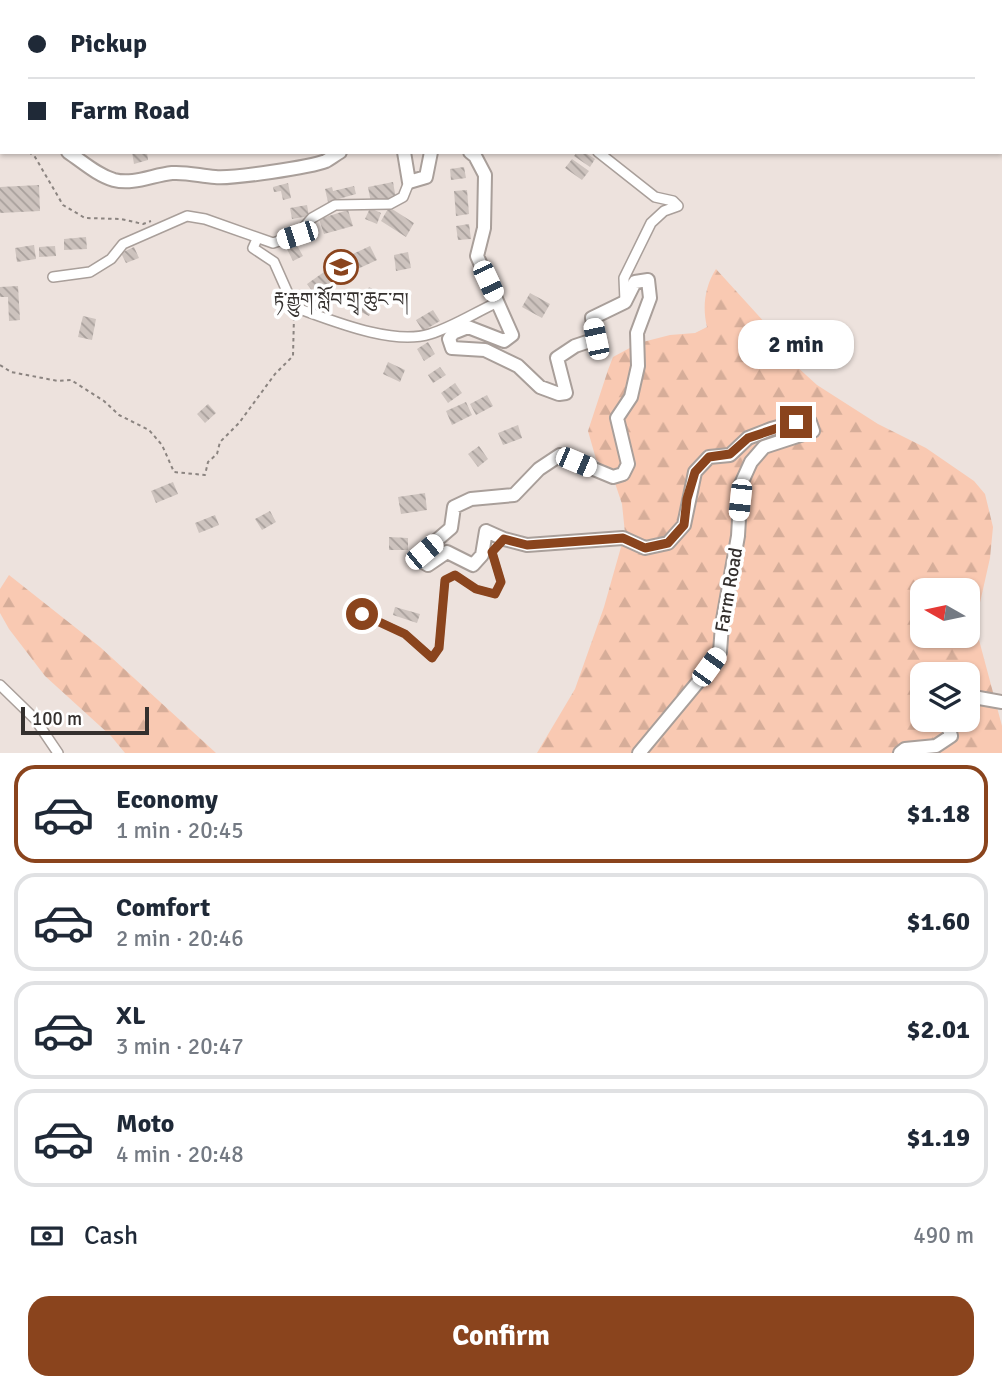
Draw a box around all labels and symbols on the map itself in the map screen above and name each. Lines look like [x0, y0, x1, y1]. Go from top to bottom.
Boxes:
car [274, 219, 321, 251]
school or university icon: རྟ་རྒྱུག་སློབ་གྲྭ་ཆུང་བ། [322, 248, 360, 286]
car [470, 258, 507, 304]
place label: རྟ་རྒྱུག་སློབ་གྲྭ་ཆུང་བ། [273, 285, 409, 317]
car [582, 316, 611, 362]
callout: 2 min [738, 320, 854, 370]
route end [780, 406, 812, 438]
car [553, 444, 600, 480]
car [728, 478, 753, 522]
car [402, 530, 447, 574]
street label: Farm Road [710, 546, 748, 634]
north arrow [910, 578, 980, 648]
route start [346, 598, 378, 630]
car [689, 644, 730, 690]
scale bar [21, 704, 149, 736]

